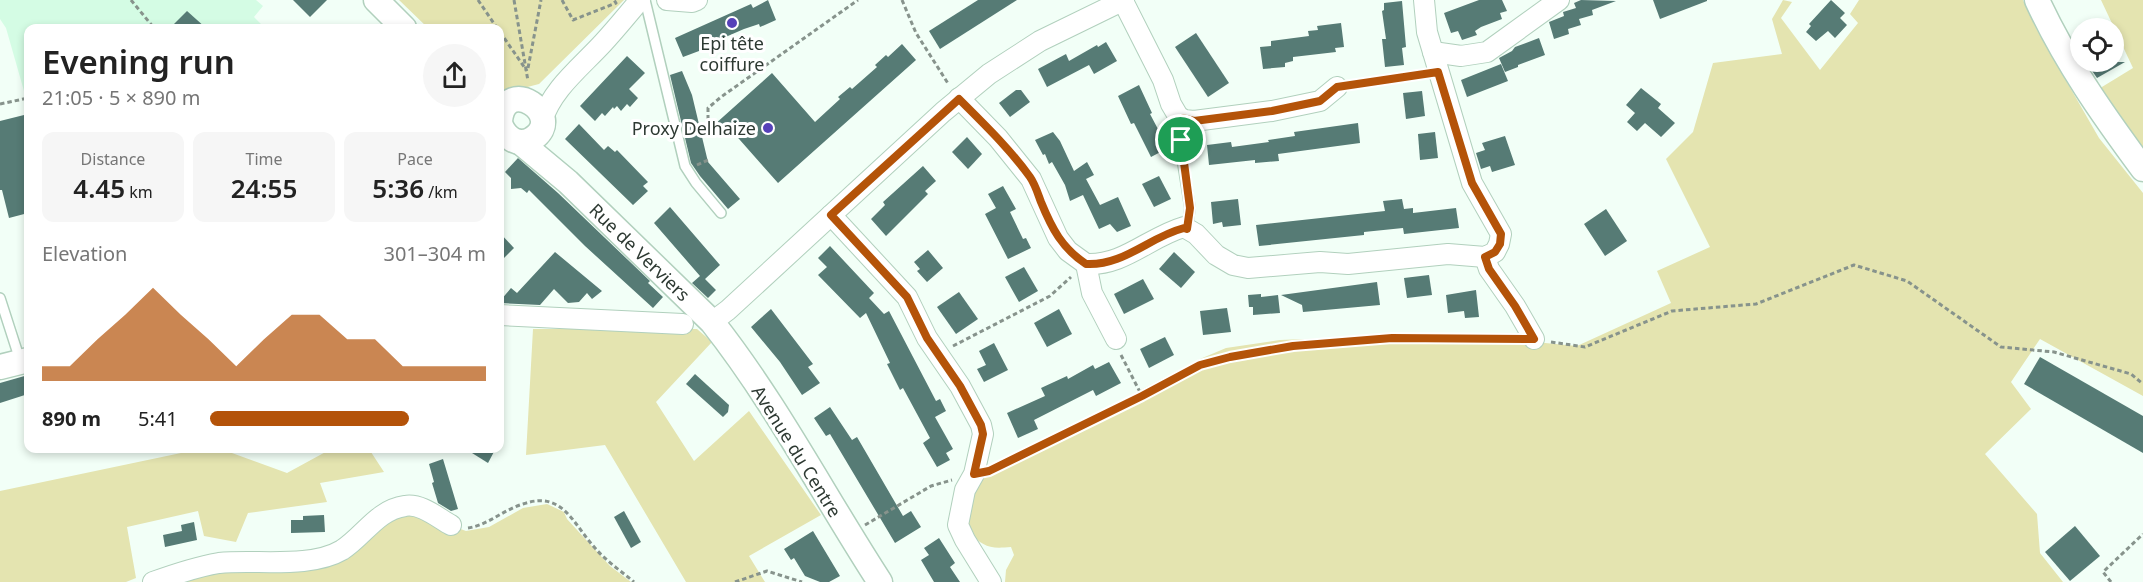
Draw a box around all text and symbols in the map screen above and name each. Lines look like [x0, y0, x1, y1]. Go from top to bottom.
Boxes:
marker: Epi tête coiffure [725, 16, 739, 30]
map controls [2070, 18, 2124, 72]
button: locate [2070, 18, 2124, 72]
place label: Epi tête coiffure [700, 31, 764, 76]
text: Evening run [42, 39, 235, 84]
button: share [423, 44, 486, 107]
text: 21:05 · 5 × 890 m [42, 84, 200, 111]
pin [1155, 114, 1206, 165]
place label: Proxy Delhaize [632, 116, 756, 140]
marker: Proxy Delhaize [761, 121, 775, 135]
icon: arrive [1164, 123, 1197, 156]
text: Distance [81, 148, 145, 170]
text: Time [245, 148, 283, 170]
text: Pace [397, 148, 433, 170]
text: 4.45 [73, 170, 125, 206]
text: 24:55 [231, 170, 297, 206]
text: 5:36 [372, 170, 424, 206]
text: km [125, 181, 153, 203]
text: /km [424, 181, 458, 203]
street label: Rue de Verviers [585, 198, 695, 306]
text: Elevation [42, 240, 127, 267]
text: 301–304 m [383, 240, 486, 267]
street label: Avenue du Centre [747, 381, 847, 521]
text: 890 m [42, 405, 101, 432]
text: 5:41 [138, 405, 178, 432]

